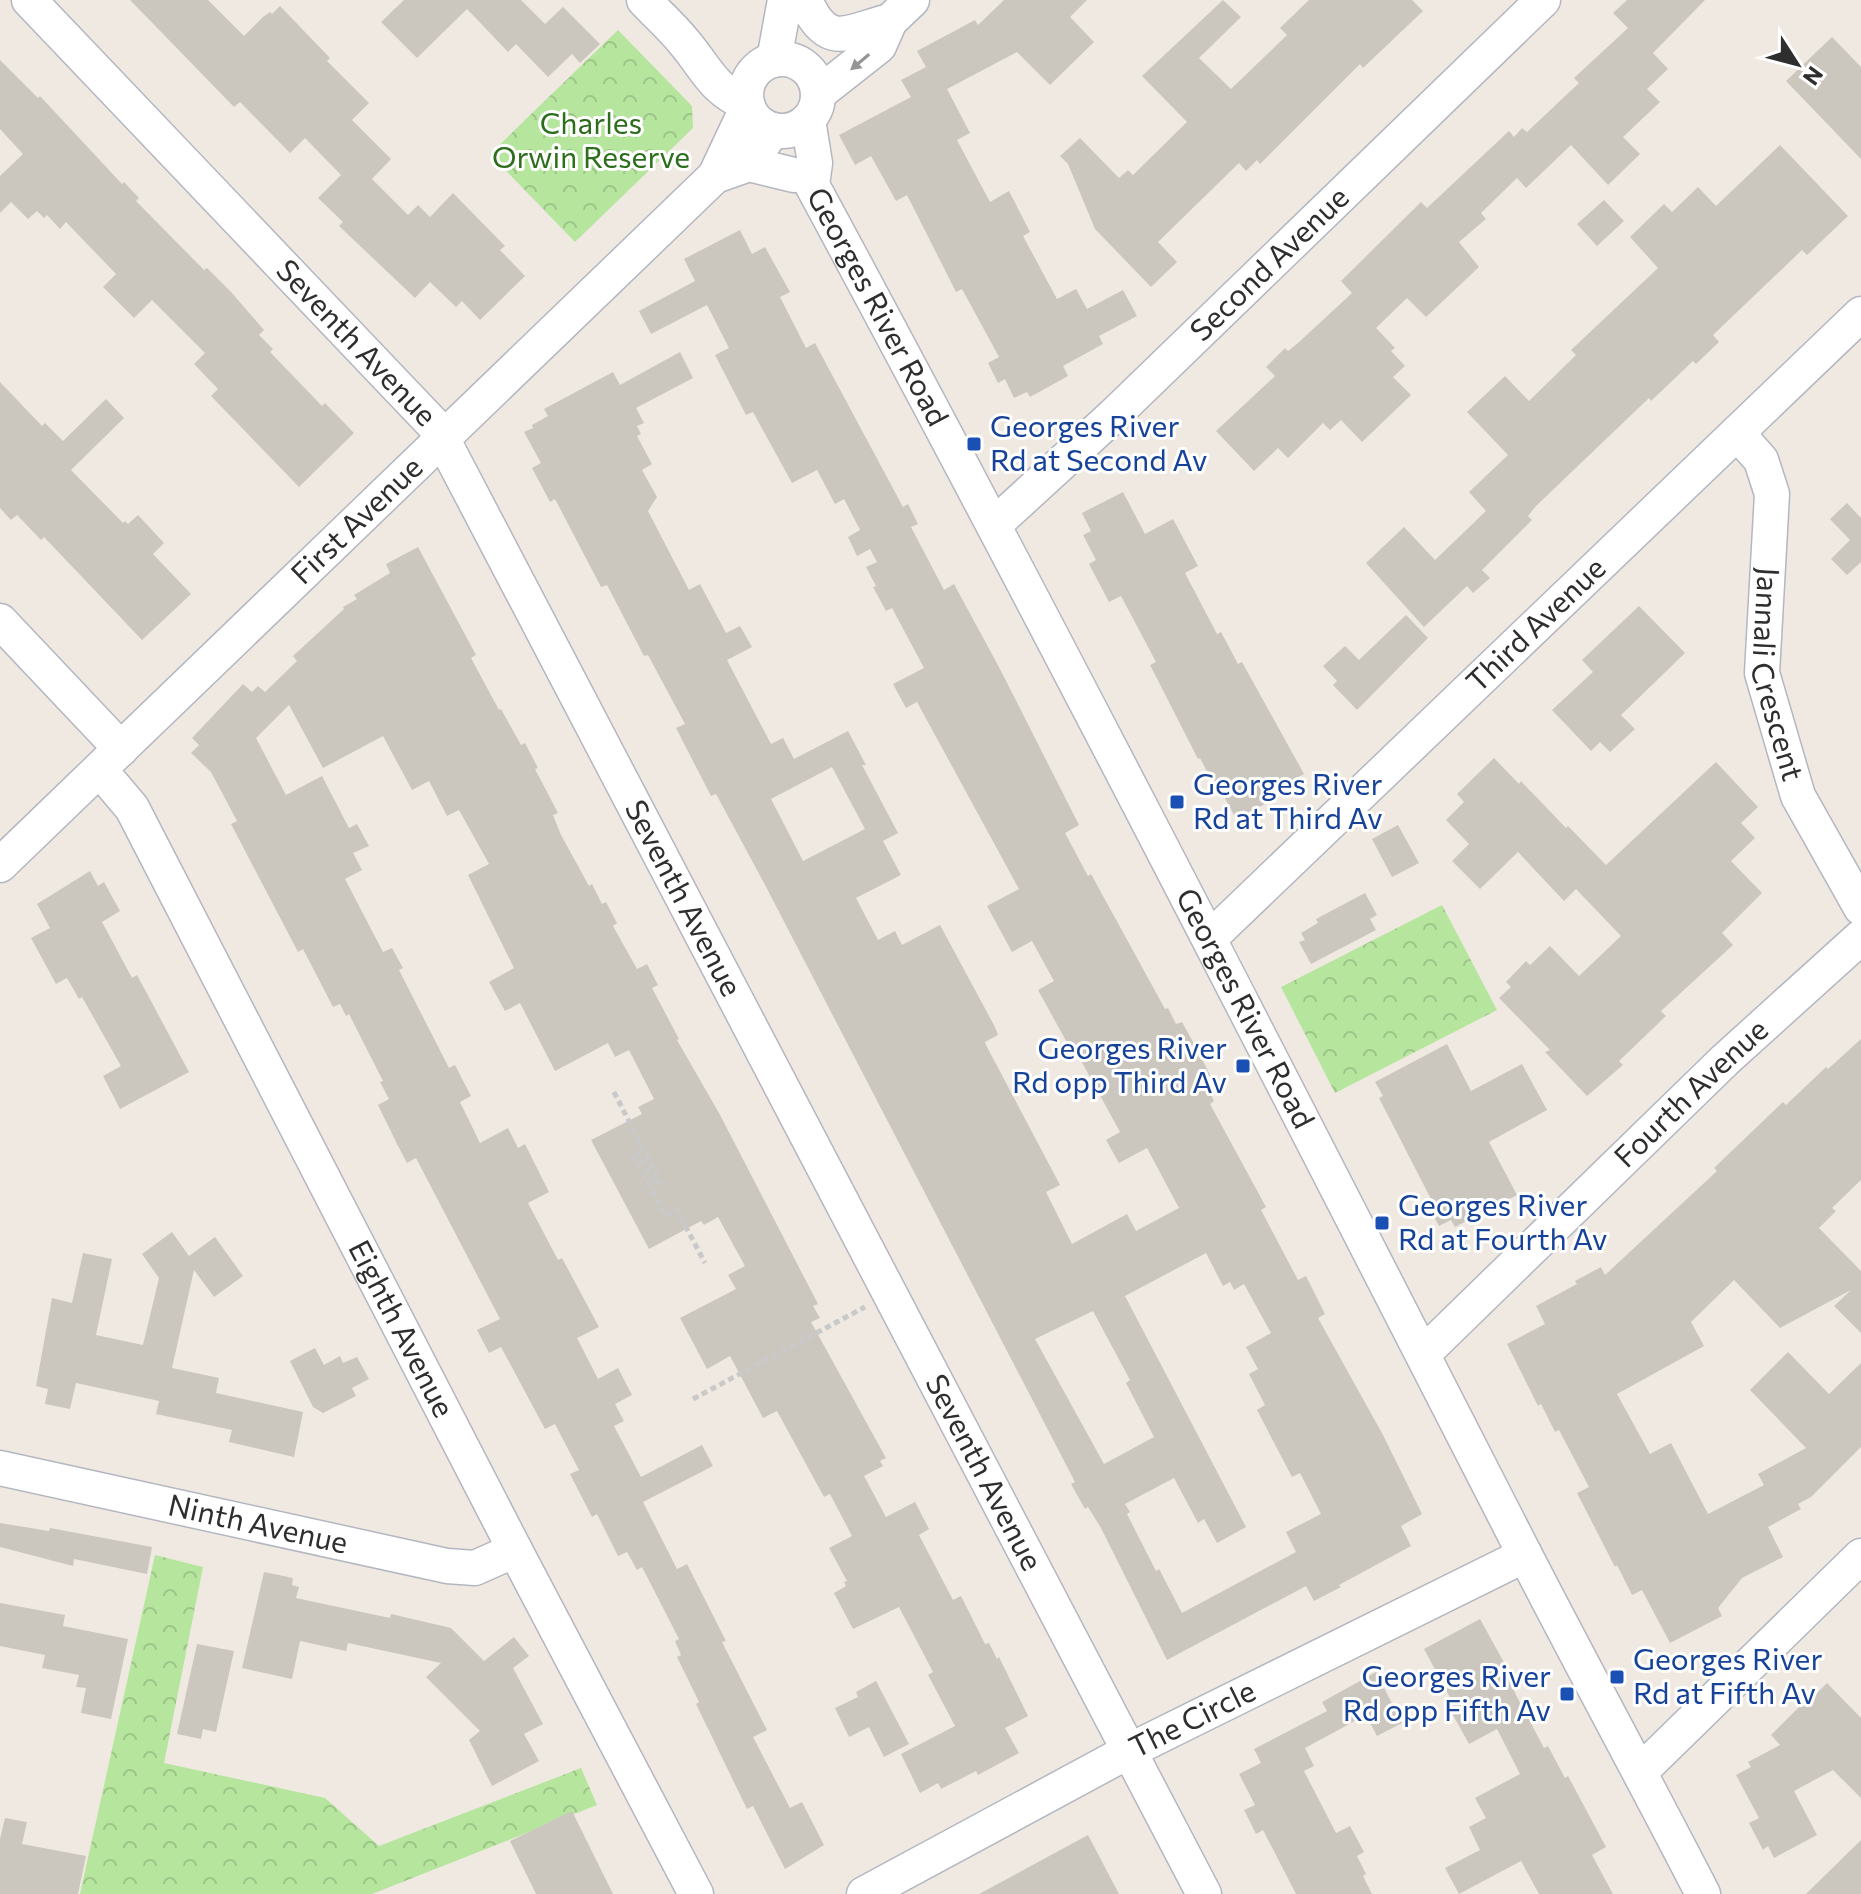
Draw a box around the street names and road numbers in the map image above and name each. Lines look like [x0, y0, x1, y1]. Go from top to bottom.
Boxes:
street label: Second Avenue [1181, 177, 1355, 348]
street label: Georges River Road [801, 180, 958, 431]
street label: Seventh Avenue [270, 250, 446, 432]
street label: First Avenue [282, 447, 429, 591]
street label: Third Avenue [1457, 548, 1612, 699]
street label: Jannali Crescent [1744, 566, 1813, 785]
street label: Seventh Avenue [619, 793, 752, 1002]
street label: Georges River Road [1170, 881, 1324, 1134]
street label: Fourth Avenue [1605, 1010, 1774, 1174]
street label: Eighth Avenue [342, 1233, 464, 1423]
street label: Seventh Avenue [919, 1367, 1052, 1576]
street label: Ninth Avenue [165, 1484, 352, 1560]
street label: The Circle [1122, 1671, 1261, 1764]

